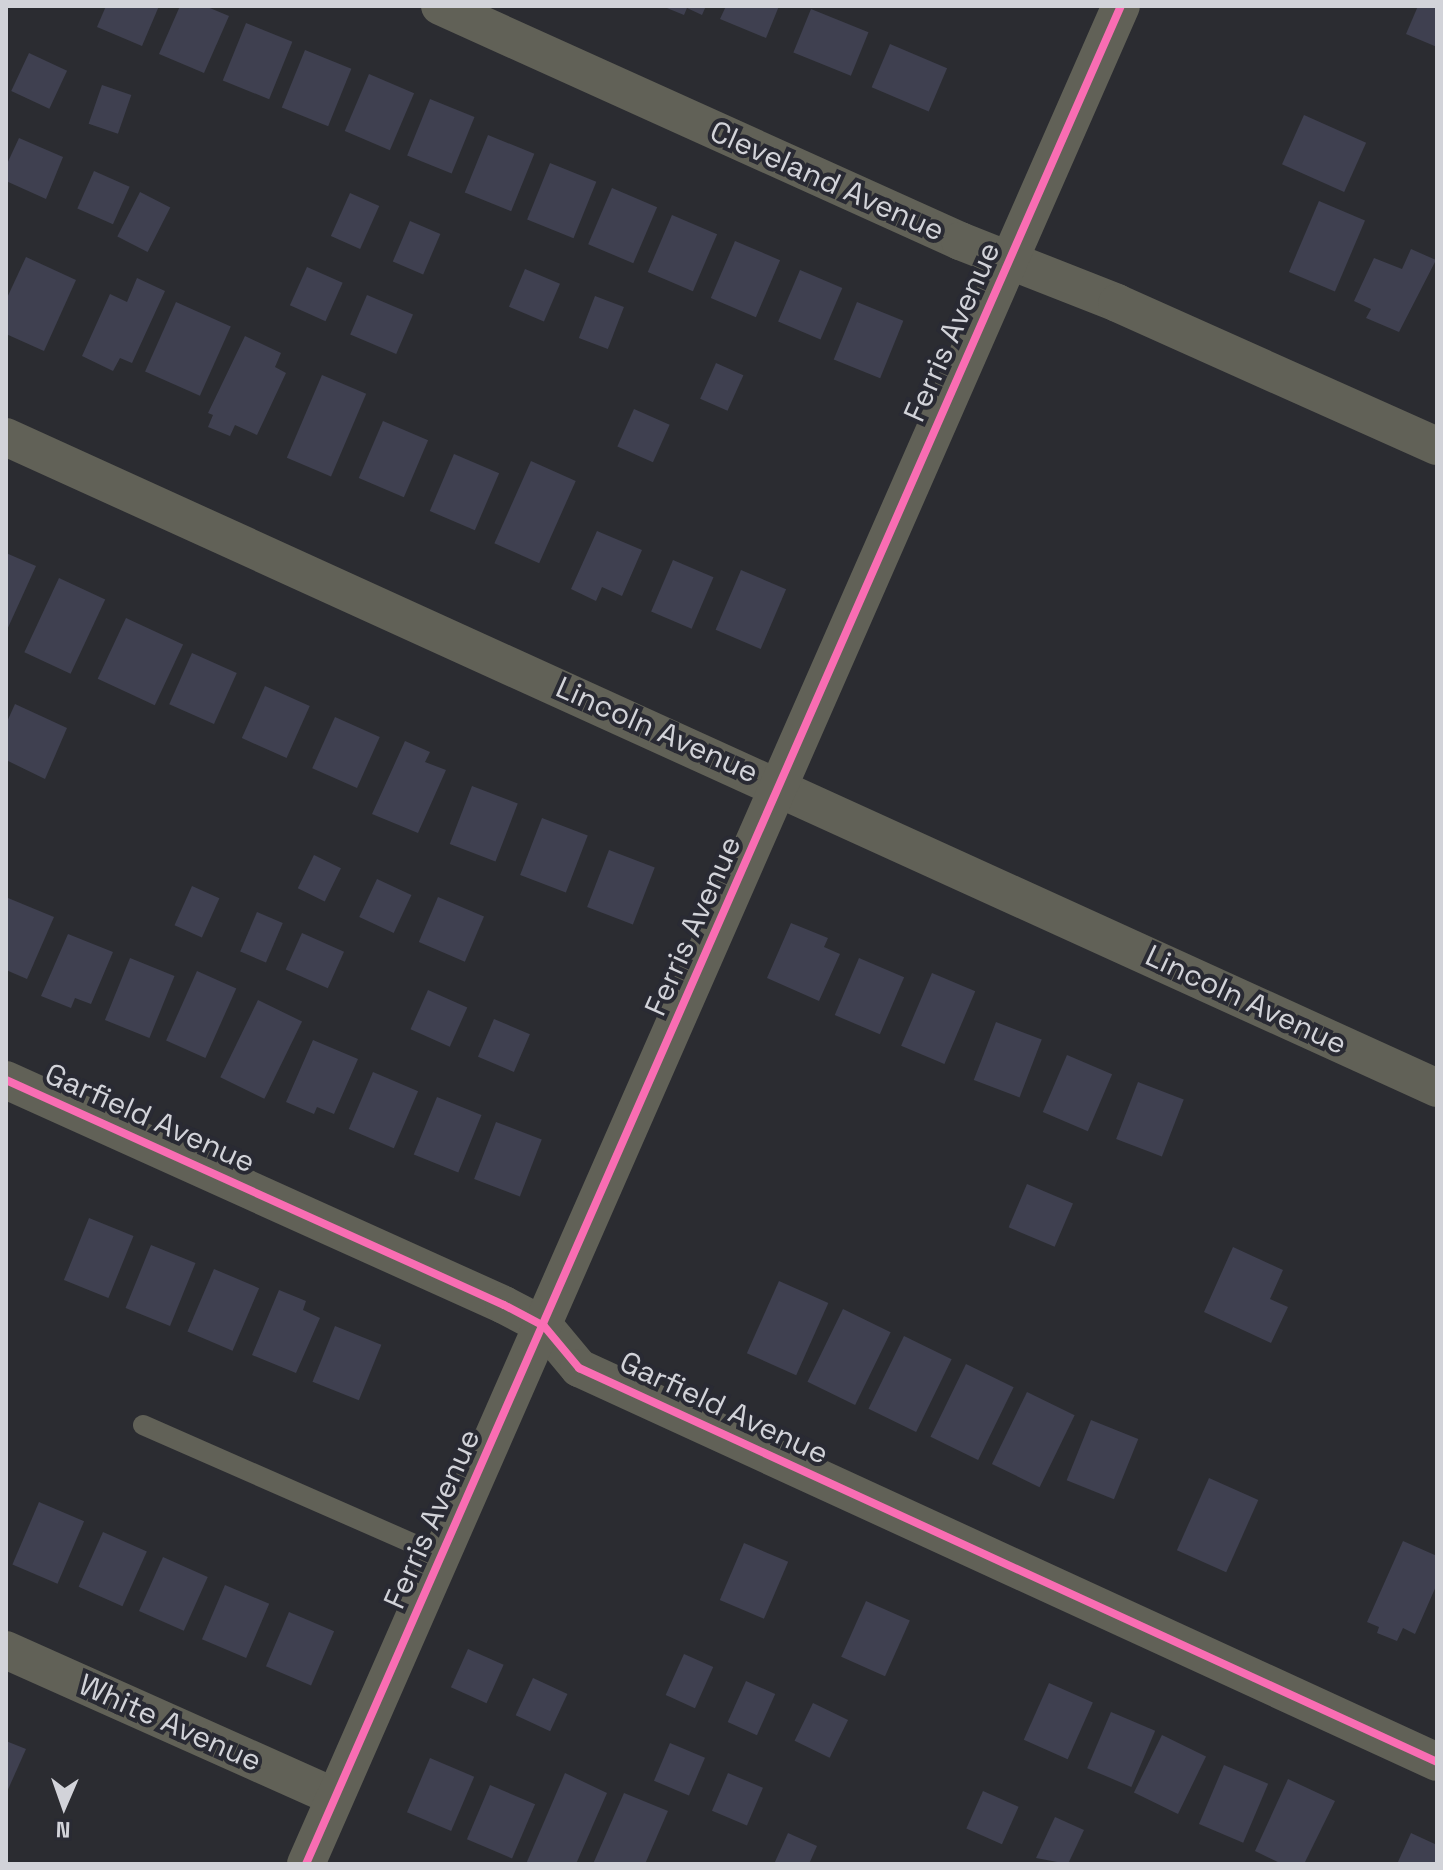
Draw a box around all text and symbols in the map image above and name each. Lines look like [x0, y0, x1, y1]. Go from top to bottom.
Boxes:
street label: Cleveland Avenue [704, 113, 950, 249]
street label: Ferris Avenue [896, 236, 1008, 428]
street label: Lincoln Avenue [550, 669, 764, 791]
street label: Ferris Avenue [637, 830, 749, 1022]
street label: Lincoln Avenue [1140, 938, 1352, 1062]
street label: Garfield Avenue [39, 1056, 261, 1180]
street label: Garfield Avenue [614, 1344, 834, 1472]
street label: Ferris Avenue [376, 1423, 488, 1615]
street label: White Avenue [73, 1667, 267, 1779]
north arrow [24, 1766, 104, 1846]
text: N [55, 1816, 71, 1844]

